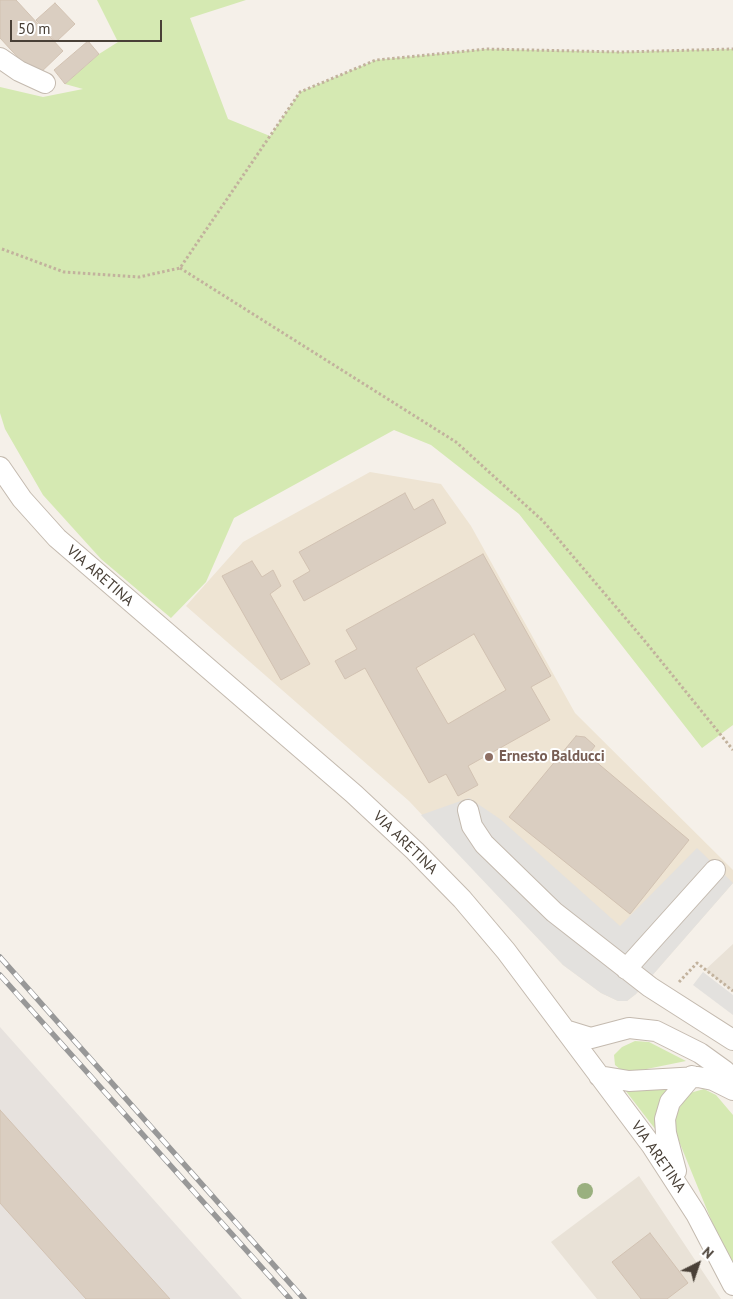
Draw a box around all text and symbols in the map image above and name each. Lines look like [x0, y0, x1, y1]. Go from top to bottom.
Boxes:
scale bar [12, 10, 165, 42]
text: 50 m [18, 19, 51, 38]
street label: VIA ARETINA [63, 542, 137, 610]
place label: Ernesto Balducci [499, 748, 605, 766]
marker: Ernesto Balducci [483, 751, 495, 763]
street label: VIA ARETINA [369, 808, 441, 878]
street label: VIA ARETINA [627, 1118, 689, 1196]
north arrow [673, 1239, 723, 1289]
text: N [698, 1243, 717, 1262]

